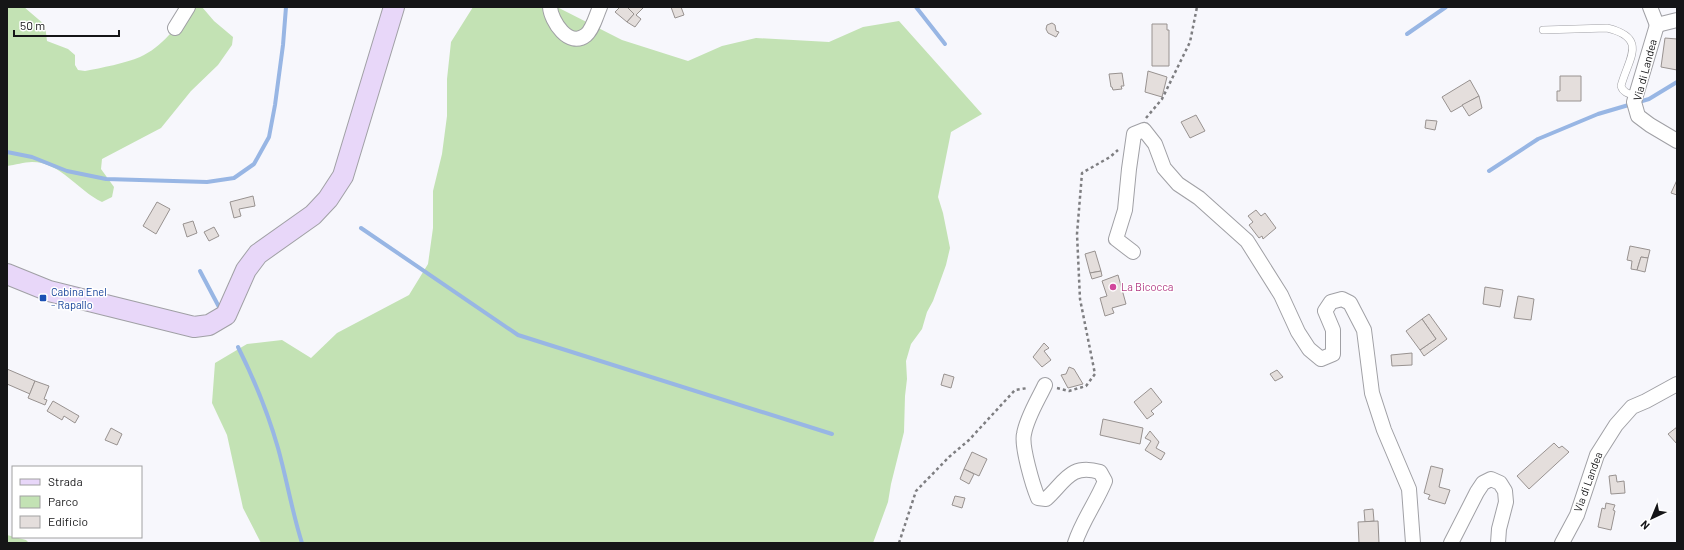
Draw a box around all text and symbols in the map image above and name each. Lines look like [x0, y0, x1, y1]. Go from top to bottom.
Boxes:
scale bar [14, 12, 119, 38]
text: 50 m [20, 18, 45, 32]
street label: Via di Landea [1630, 38, 1659, 102]
place label: La Bicocca [1121, 280, 1173, 293]
marker: La Bicocca [1108, 282, 1118, 292]
place label: Cabina Enel - Rapallo [51, 285, 107, 311]
marker: Cabina Enel - Rapallo [38, 293, 48, 303]
street label: Via di Landea [1571, 450, 1604, 514]
legend [12, 466, 142, 538]
text: Strada [48, 474, 83, 488]
text: Parco [48, 494, 78, 508]
north arrow [1632, 498, 1672, 538]
text: Edificio [48, 514, 88, 528]
text: N [1638, 518, 1652, 533]

